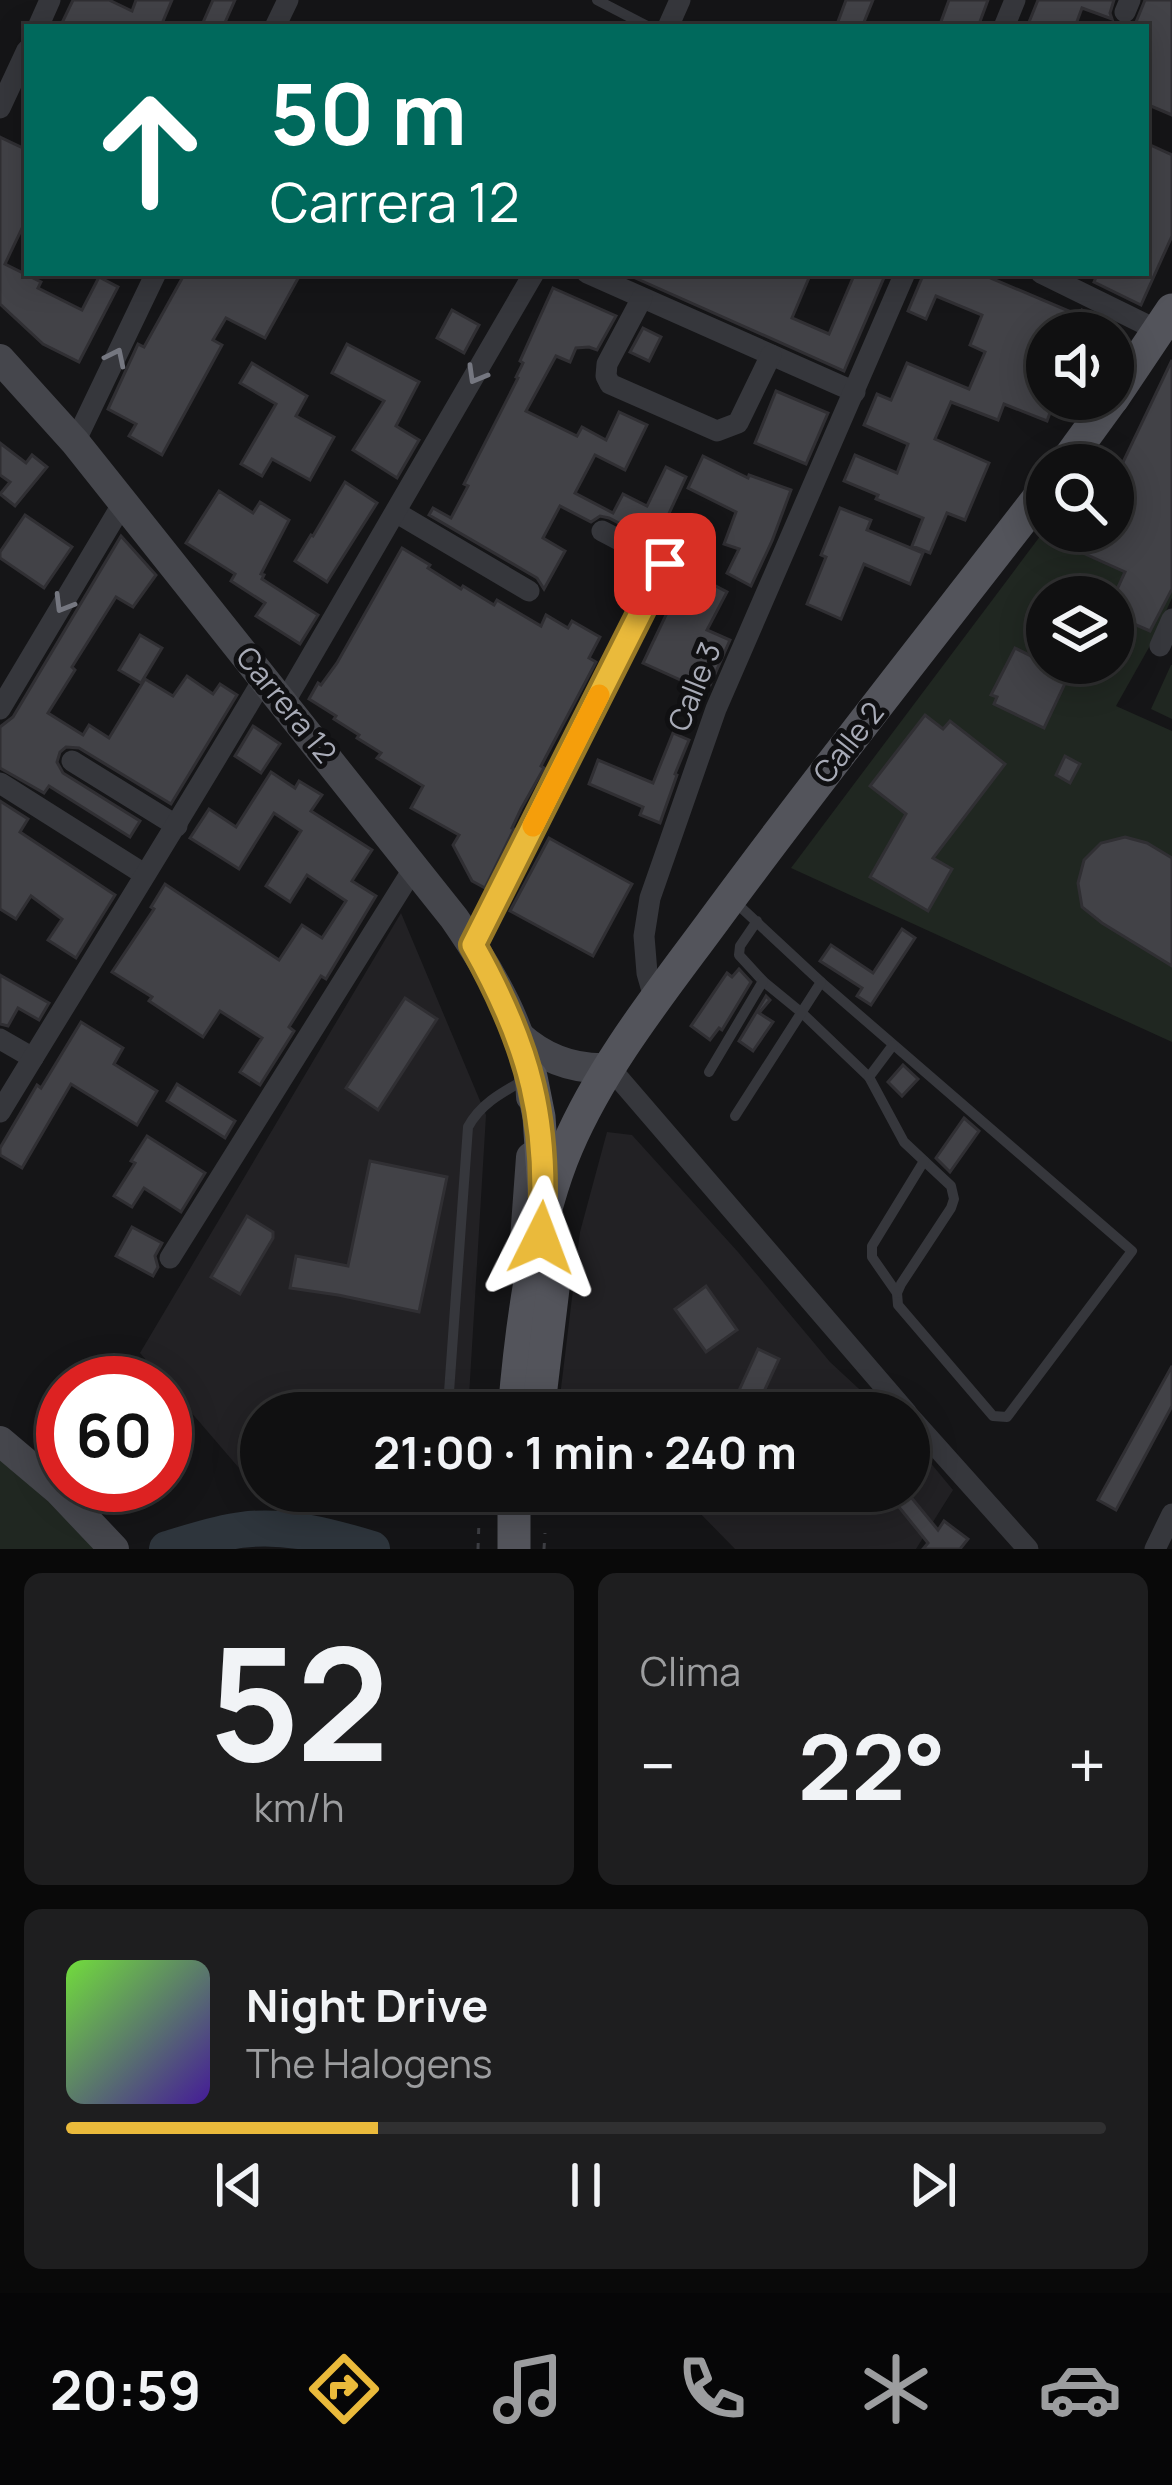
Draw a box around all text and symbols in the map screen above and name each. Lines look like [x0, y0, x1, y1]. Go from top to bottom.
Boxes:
text: 50 m [270, 55, 467, 170]
icon: ahead [72, 72, 228, 228]
text: Carrera 12 [270, 164, 520, 238]
map controls [1026, 312, 1134, 684]
button: sound [1026, 312, 1134, 420]
one-way arrow [101, 348, 125, 369]
one-way arrow [467, 362, 490, 383]
button: search [1026, 444, 1134, 552]
pin [614, 513, 716, 615]
icon: arrive [632, 531, 698, 597]
button: layers [1026, 576, 1134, 684]
one-way arrow [55, 591, 77, 613]
street label: Calle 3 [657, 636, 730, 737]
street label: Carrera 12 [228, 637, 347, 771]
street label: Calle 2 [803, 693, 893, 791]
position arrow [478, 1175, 604, 1301]
speed limit sign: 60 [36, 1356, 192, 1512]
text: 21:00 · 1 min · 240 m [373, 1421, 797, 1483]
text: 52 [209, 1595, 389, 1808]
text: Clima [640, 1644, 741, 1698]
text: 22° [798, 1704, 946, 1827]
text: − [640, 1720, 676, 1810]
text: + [1068, 1720, 1106, 1810]
text: km/h [254, 1780, 344, 1834]
text: Night Drive [246, 1974, 488, 2036]
text: The Halogens [246, 2036, 493, 2090]
icon: previous [206, 2152, 272, 2218]
icon: pause [553, 2152, 619, 2218]
icon: next [900, 2152, 966, 2218]
icon: directions [302, 2347, 386, 2431]
icon: music [486, 2347, 570, 2431]
icon: phone [670, 2347, 754, 2431]
icon: climate [854, 2347, 938, 2431]
icon: car [1038, 2347, 1122, 2431]
text: 20:59 [50, 2352, 201, 2426]

